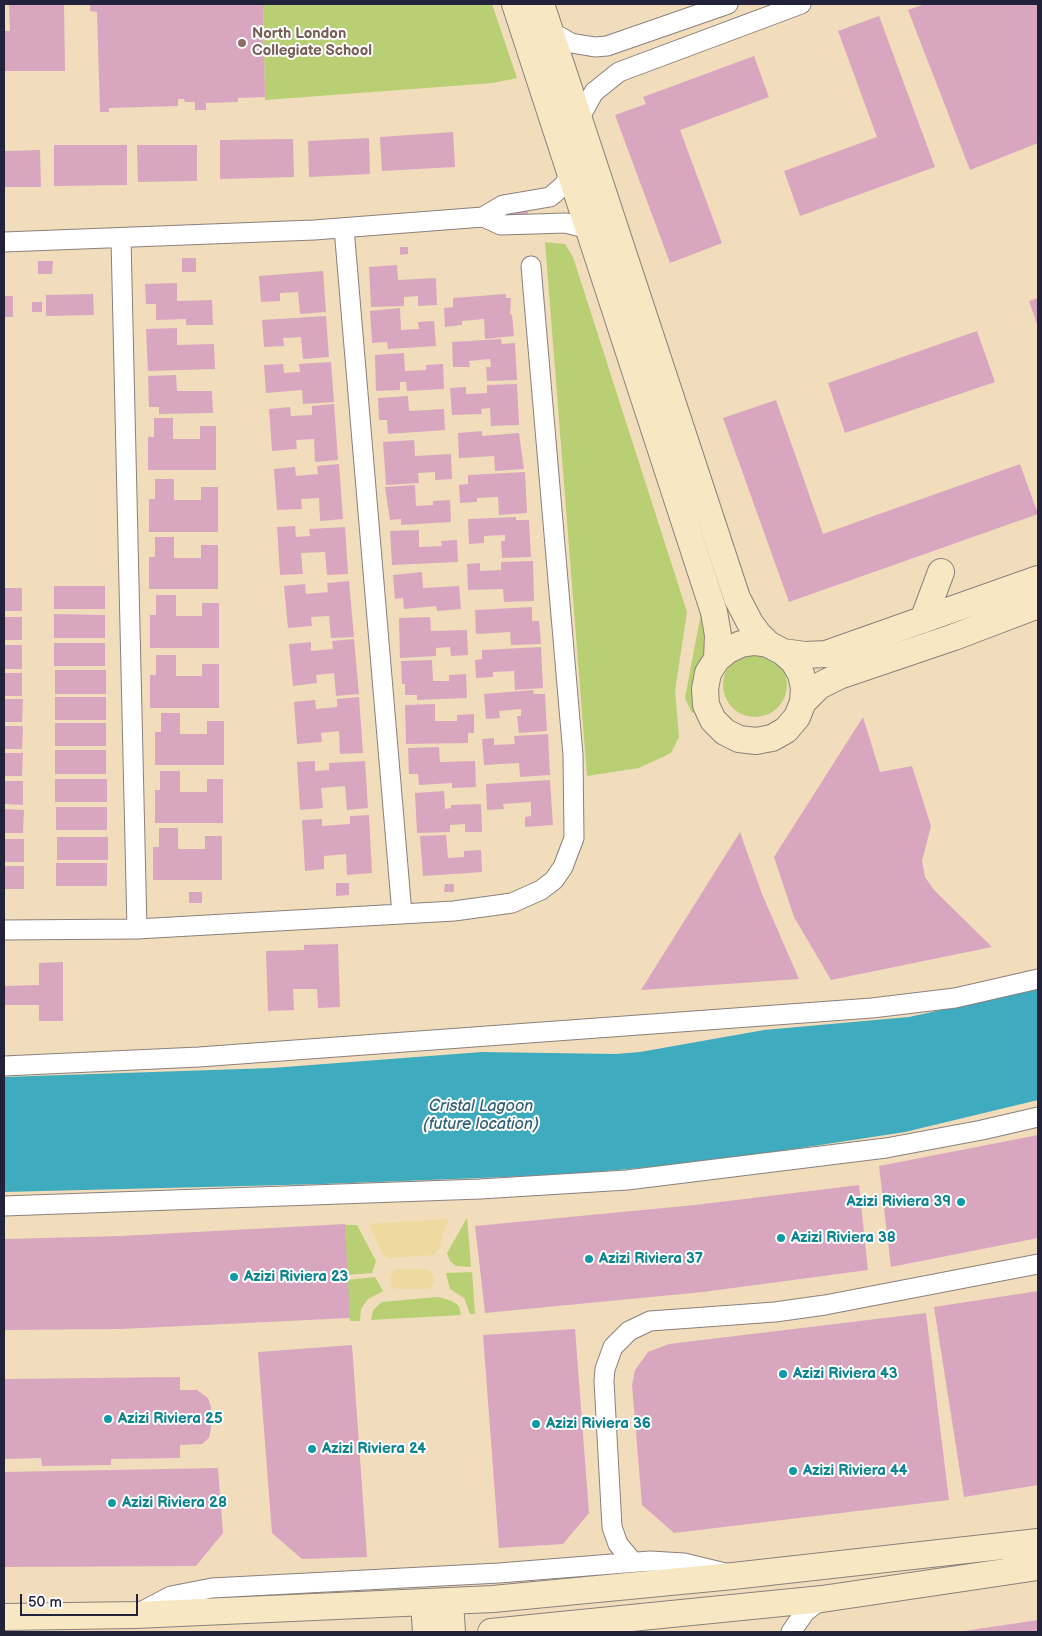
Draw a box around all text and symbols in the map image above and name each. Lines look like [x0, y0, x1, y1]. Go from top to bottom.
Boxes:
place label: North London Collegiate School [252, 25, 372, 60]
marker: North London Collegiate School [236, 37, 248, 49]
water label: Cristal Lagoon (future location) [423, 1097, 539, 1135]
place label: Azizi Riviera 39 [847, 1193, 951, 1211]
marker: Azizi Riviera 39 [955, 1196, 967, 1208]
place label: Azizi Riviera 38 [791, 1229, 896, 1247]
marker: Azizi Riviera 38 [775, 1232, 787, 1244]
place label: Azizi Riviera 37 [599, 1250, 703, 1268]
marker: Azizi Riviera 37 [583, 1253, 595, 1265]
place label: Azizi Riviera 23 [244, 1268, 348, 1286]
marker: Azizi Riviera 23 [228, 1271, 240, 1283]
place label: Azizi Riviera 43 [793, 1365, 898, 1383]
marker: Azizi Riviera 43 [777, 1368, 789, 1380]
place label: Azizi Riviera 25 [118, 1410, 223, 1428]
marker: Azizi Riviera 25 [102, 1413, 114, 1425]
place label: Azizi Riviera 36 [546, 1415, 651, 1433]
marker: Azizi Riviera 36 [530, 1418, 542, 1430]
place label: Azizi Riviera 24 [322, 1440, 426, 1458]
marker: Azizi Riviera 24 [306, 1443, 318, 1455]
place label: Azizi Riviera 44 [803, 1462, 908, 1480]
marker: Azizi Riviera 44 [787, 1465, 799, 1477]
place label: Azizi Riviera 28 [122, 1494, 227, 1512]
marker: Azizi Riviera 28 [106, 1497, 118, 1509]
scale bar [22, 1584, 140, 1616]
text: 50 m [28, 1593, 62, 1612]

